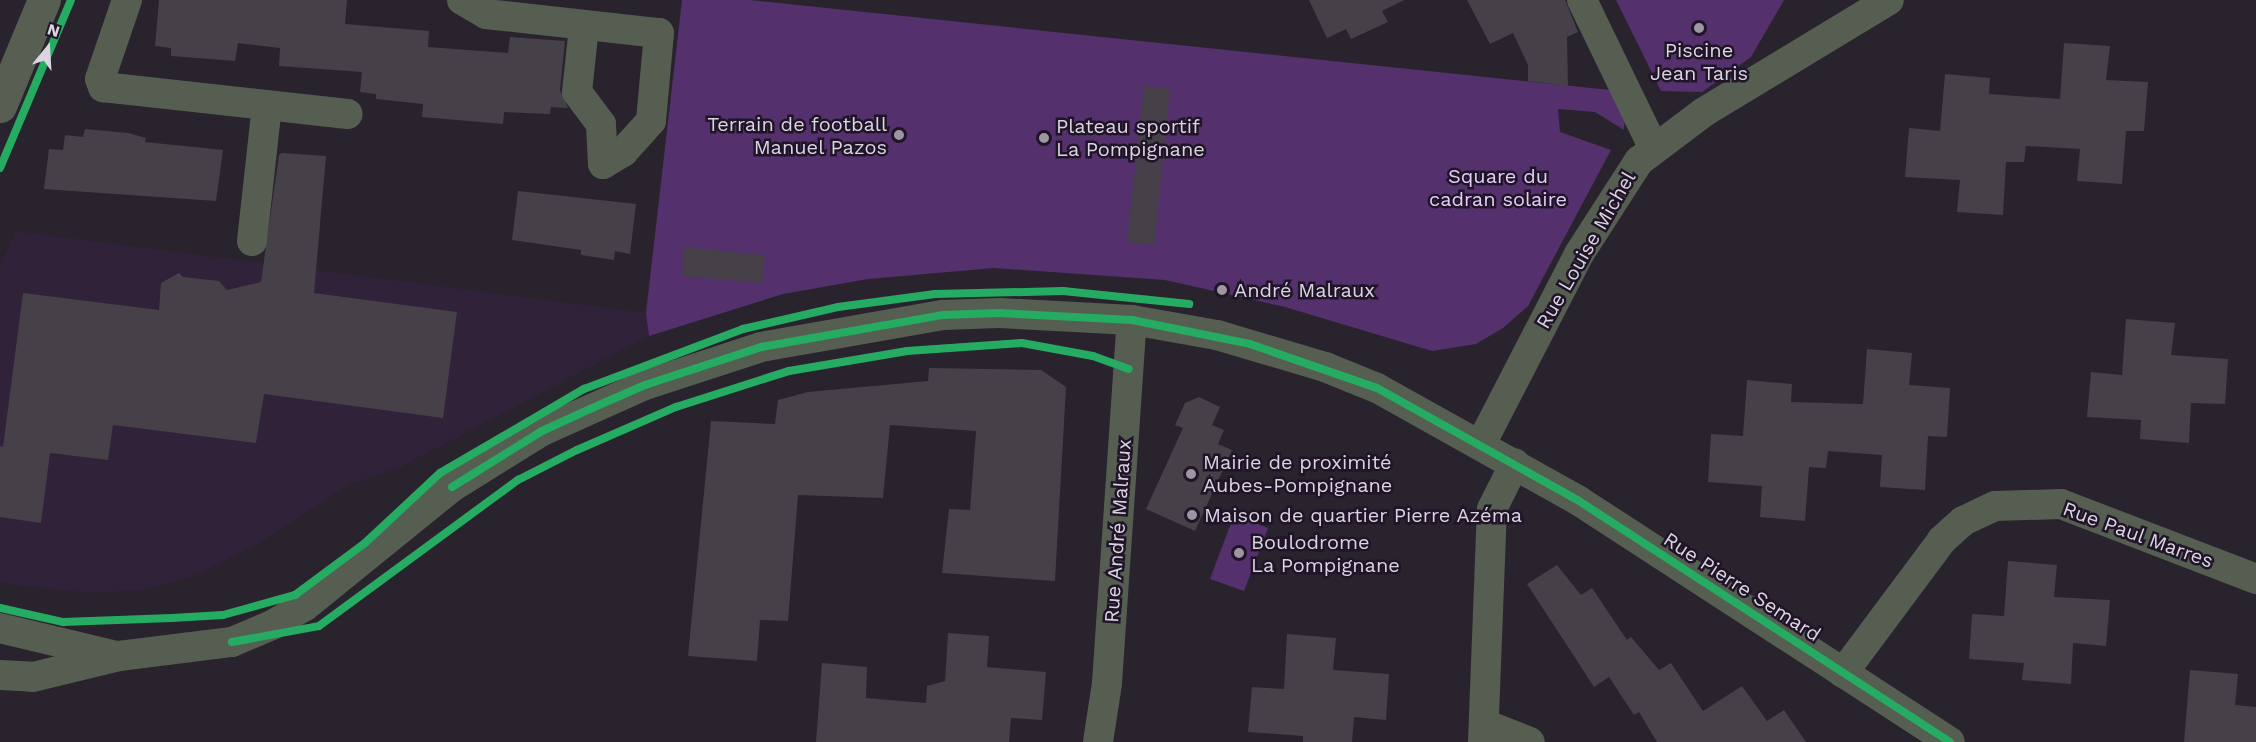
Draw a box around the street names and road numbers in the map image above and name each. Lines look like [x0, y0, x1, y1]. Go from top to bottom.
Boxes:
street label: Rue Louise Michel [1531, 167, 1641, 333]
street label: Rue André Malraux [1100, 438, 1136, 624]
street label: Rue Paul Marres [2059, 497, 2217, 573]
street label: Rue Pierre Semard [1659, 527, 1825, 647]

